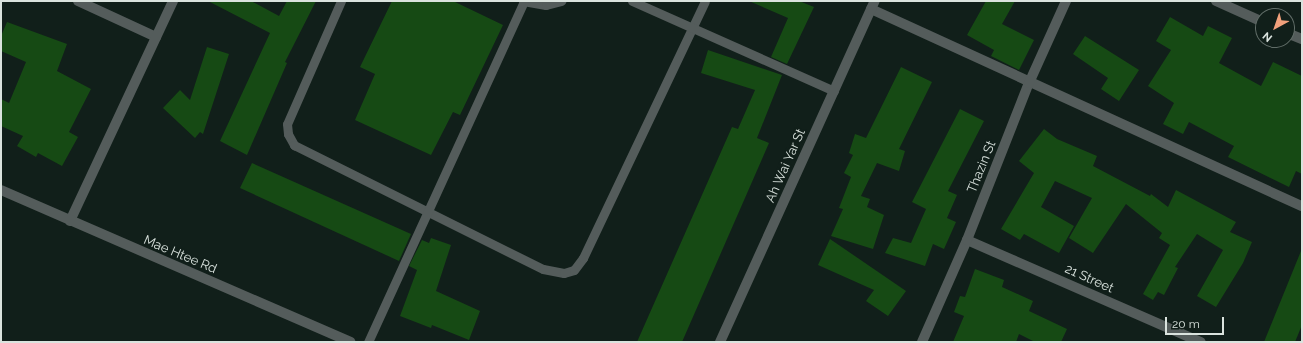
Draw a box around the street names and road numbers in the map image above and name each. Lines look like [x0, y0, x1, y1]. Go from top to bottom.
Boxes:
street label: Ah Wai Yar St [763, 126, 809, 206]
street label: Thazin St [964, 139, 1000, 195]
street label: Mae Htee Rd [141, 233, 219, 277]
street label: 21 Street [1062, 261, 1116, 297]

